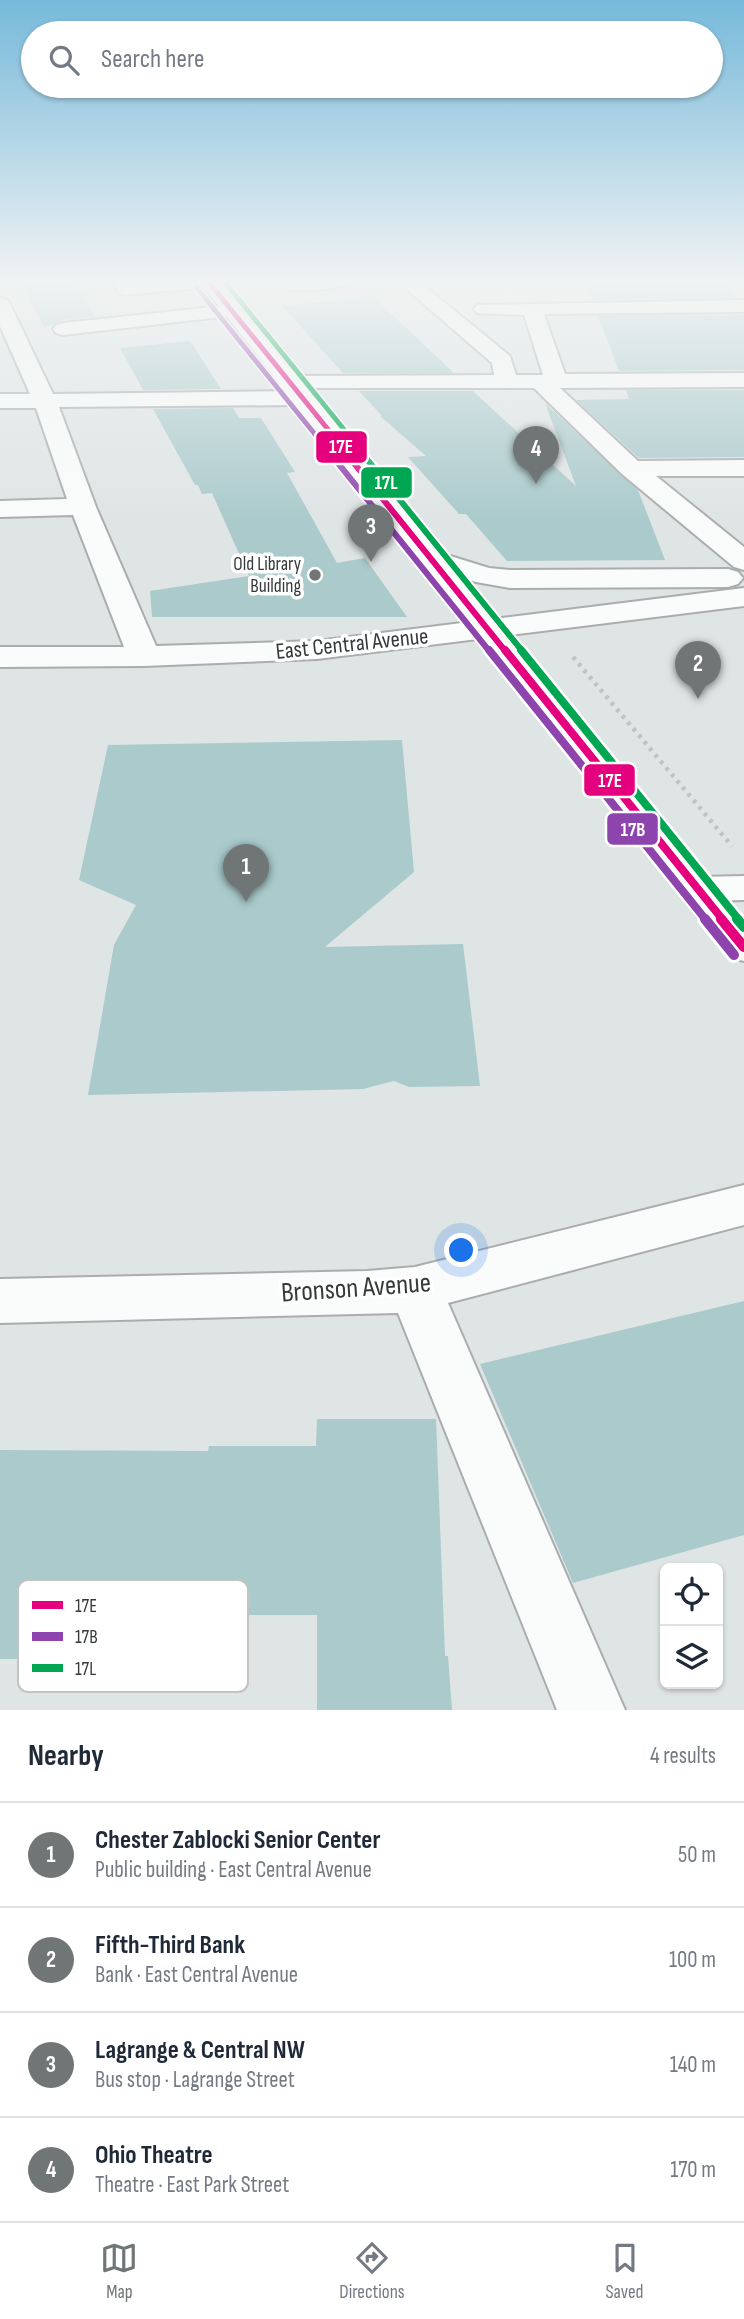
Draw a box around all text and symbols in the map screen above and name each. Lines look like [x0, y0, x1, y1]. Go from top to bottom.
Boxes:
search box [21, 21, 723, 98]
icon: search [45, 41, 83, 79]
text: Search here [101, 44, 204, 75]
pin: 4 [513, 426, 559, 484]
line badge: 17E [315, 430, 368, 464]
text: 17E [329, 436, 353, 459]
line badge: 17L [360, 466, 413, 499]
text: 17L [374, 472, 398, 495]
pin: 3 [348, 504, 394, 562]
place label: Old Library Building [233, 553, 302, 598]
marker: Old Library Building [307, 567, 323, 583]
street label: East Central Avenue [274, 622, 430, 666]
pin: 2 [675, 641, 721, 699]
line badge: 17E [583, 763, 636, 797]
text: 17E [598, 770, 622, 793]
line badge: 17B [606, 812, 659, 846]
text: 17B [621, 819, 645, 842]
pin: 1 [223, 844, 269, 902]
your location [444, 1233, 478, 1267]
street label: Bronson Avenue [280, 1266, 432, 1310]
map controls [660, 1563, 723, 1689]
button: locate [660, 1563, 723, 1626]
legend [18, 1580, 248, 1692]
text: 17E [75, 1595, 97, 1618]
text: 17B [75, 1626, 98, 1649]
button: layers [660, 1626, 723, 1689]
text: 17L [75, 1658, 96, 1681]
text: Nearby [28, 1738, 104, 1774]
text: 4 results [650, 1742, 716, 1770]
text: Chester Zablocki Senior Center [95, 1825, 380, 1856]
text: 1 [46, 1841, 56, 1869]
text: 50 m [678, 1841, 716, 1869]
text: Public building · East Central Avenue [95, 1856, 372, 1884]
text: Fifth-Third Bank [95, 1930, 245, 1961]
text: 2 [46, 1946, 56, 1974]
text: 100 m [669, 1946, 716, 1974]
text: Bank · East Central Avenue [95, 1961, 298, 1989]
text: Lagrange & Central NW [95, 2035, 305, 2066]
text: 3 [46, 2051, 56, 2079]
text: 140 m [670, 2051, 716, 2079]
text: Bus stop · Lagrange Street [95, 2066, 295, 2094]
text: Ohio Theatre [95, 2140, 213, 2171]
text: 4 [46, 2156, 56, 2184]
text: 170 m [670, 2156, 716, 2184]
text: Theatre · East Park Street [95, 2171, 289, 2199]
tab: Map [100, 2239, 138, 2304]
tab: Directions [339, 2239, 405, 2304]
tab: Saved [605, 2239, 644, 2304]

